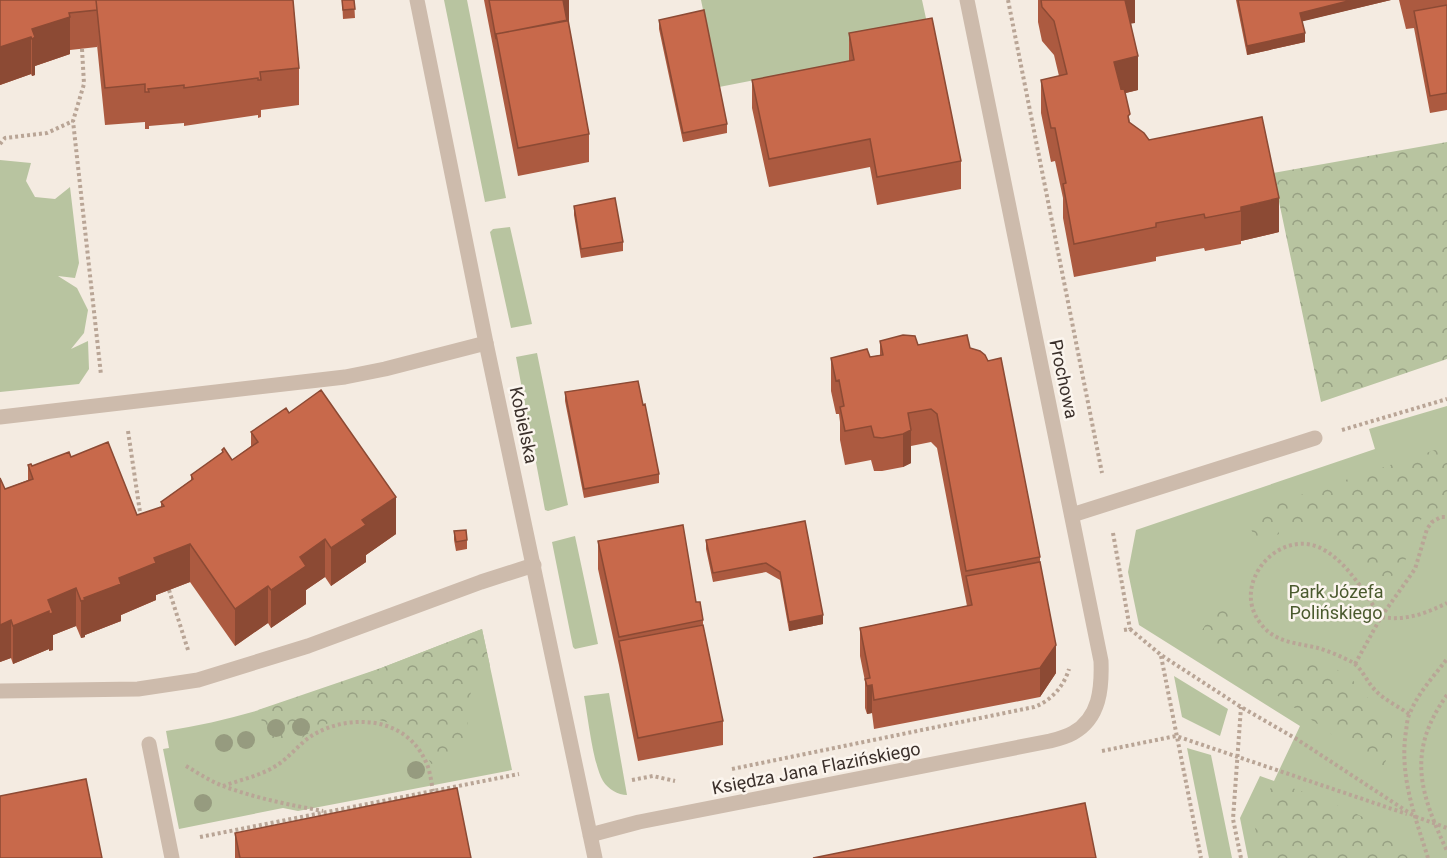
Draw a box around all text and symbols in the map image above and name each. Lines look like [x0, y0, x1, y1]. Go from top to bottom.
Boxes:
street label: Prochowa [1045, 337, 1083, 421]
street label: Kobielska [506, 385, 542, 465]
park label: Park Józefa Polińskiego [1288, 581, 1384, 623]
street label: Księdza Jana Flazińskiego [710, 737, 922, 799]

